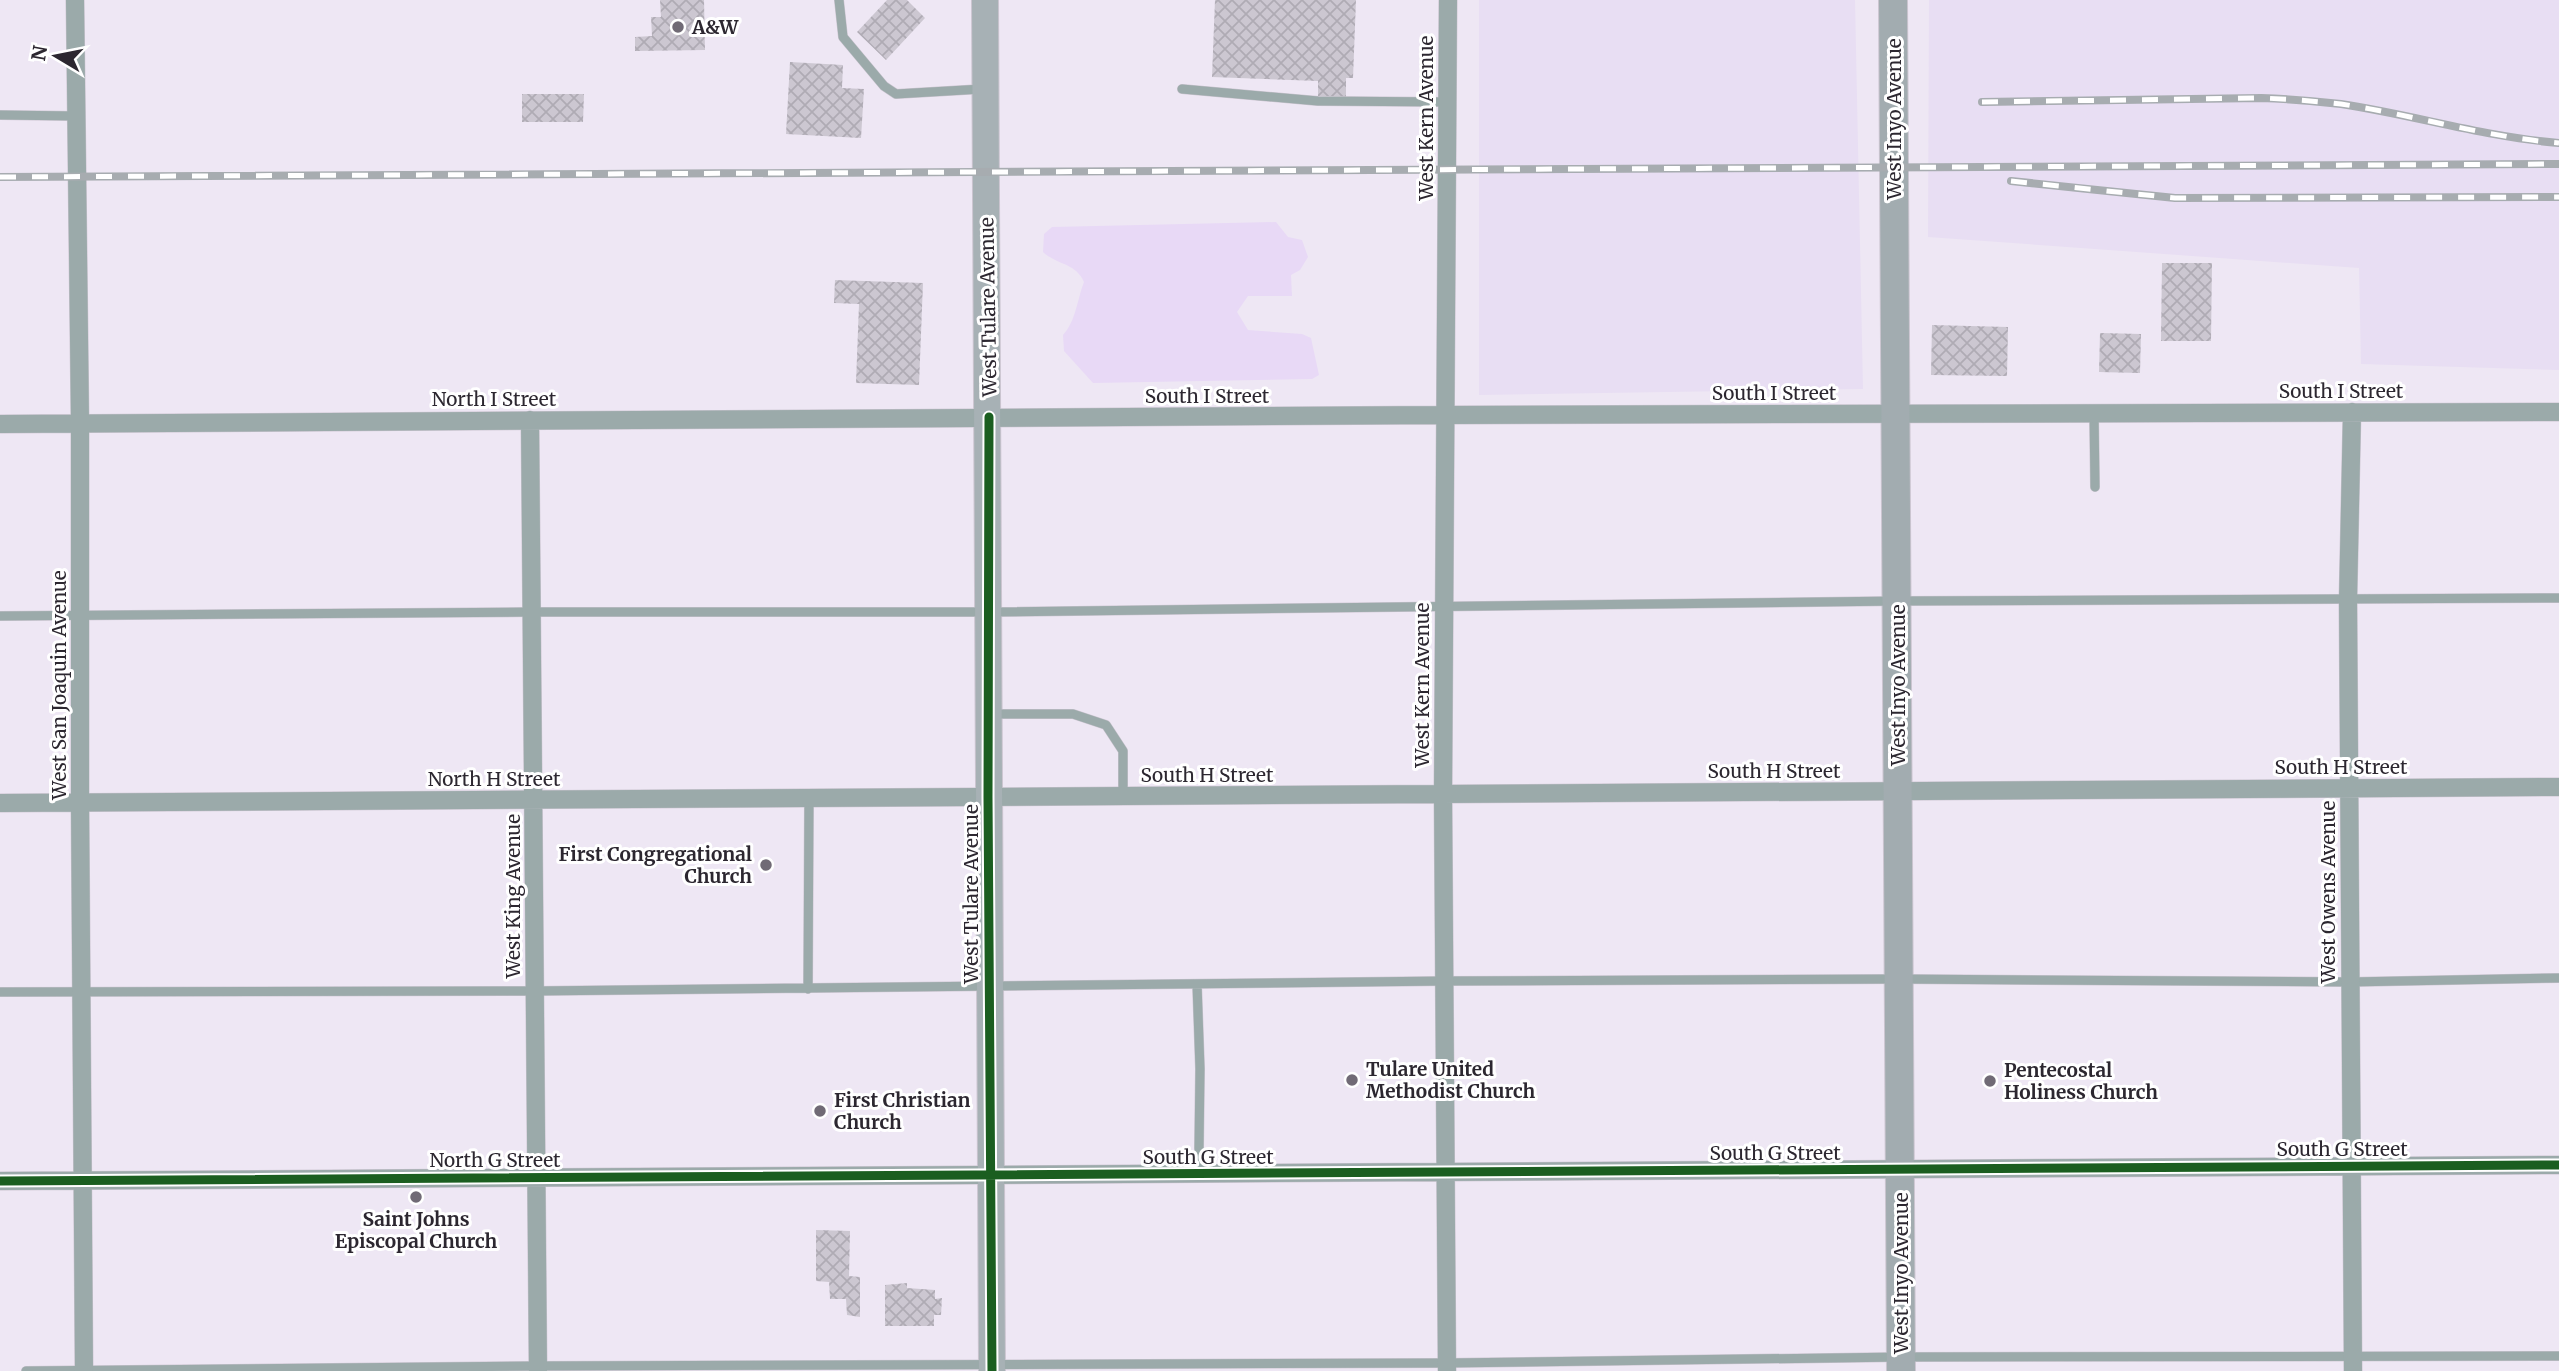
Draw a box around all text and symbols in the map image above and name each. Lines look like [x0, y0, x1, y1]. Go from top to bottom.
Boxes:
place label: A&W [691, 15, 739, 39]
marker: A&W [670, 19, 686, 35]
north arrow [21, 21, 91, 91]
street label: West Kern Avenue [1414, 35, 1438, 201]
street label: West Inyo Avenue [1882, 38, 1906, 201]
text: N [26, 44, 52, 63]
street label: West Tulare Avenue [974, 217, 1002, 398]
street label: South I Street [2279, 379, 2404, 403]
street label: South I Street [1712, 381, 1837, 405]
street label: South I Street [1145, 384, 1270, 408]
street label: North I Street [432, 387, 557, 411]
street label: West San Joaquin Avenue [47, 570, 71, 801]
street label: West Kern Avenue [1410, 602, 1434, 768]
street label: West Inyo Avenue [1886, 604, 1910, 767]
street label: South H Street [2275, 755, 2408, 779]
street label: South H Street [1708, 759, 1841, 783]
street label: South H Street [1141, 763, 1274, 787]
street label: North H Street [428, 767, 561, 791]
street label: West Owens Avenue [2316, 801, 2340, 984]
street label: West Tulare Avenue [959, 804, 983, 985]
street label: West King Avenue [501, 814, 525, 979]
place label: First Congregational Church [559, 842, 752, 888]
marker: First Congregational Church [758, 857, 774, 873]
place label: Tulare United Methodist Church [1366, 1057, 1535, 1103]
place label: Pentecostal Holiness Church [2004, 1058, 2158, 1104]
marker: Tulare United Methodist Church [1344, 1072, 1360, 1088]
marker: Pentecostal Holiness Church [1982, 1073, 1998, 1089]
place label: First Christian Church [834, 1088, 971, 1134]
marker: First Christian Church [812, 1103, 828, 1119]
street label: South G Street [2276, 1137, 2408, 1161]
street label: South G Street [1709, 1141, 1841, 1165]
street label: South G Street [1142, 1145, 1274, 1169]
street label: North G Street [429, 1148, 561, 1172]
marker: Saint Johns Episcopal Church [408, 1189, 424, 1205]
street label: West Inyo Avenue [1889, 1192, 1913, 1355]
place label: Saint Johns Episcopal Church [335, 1207, 498, 1253]

